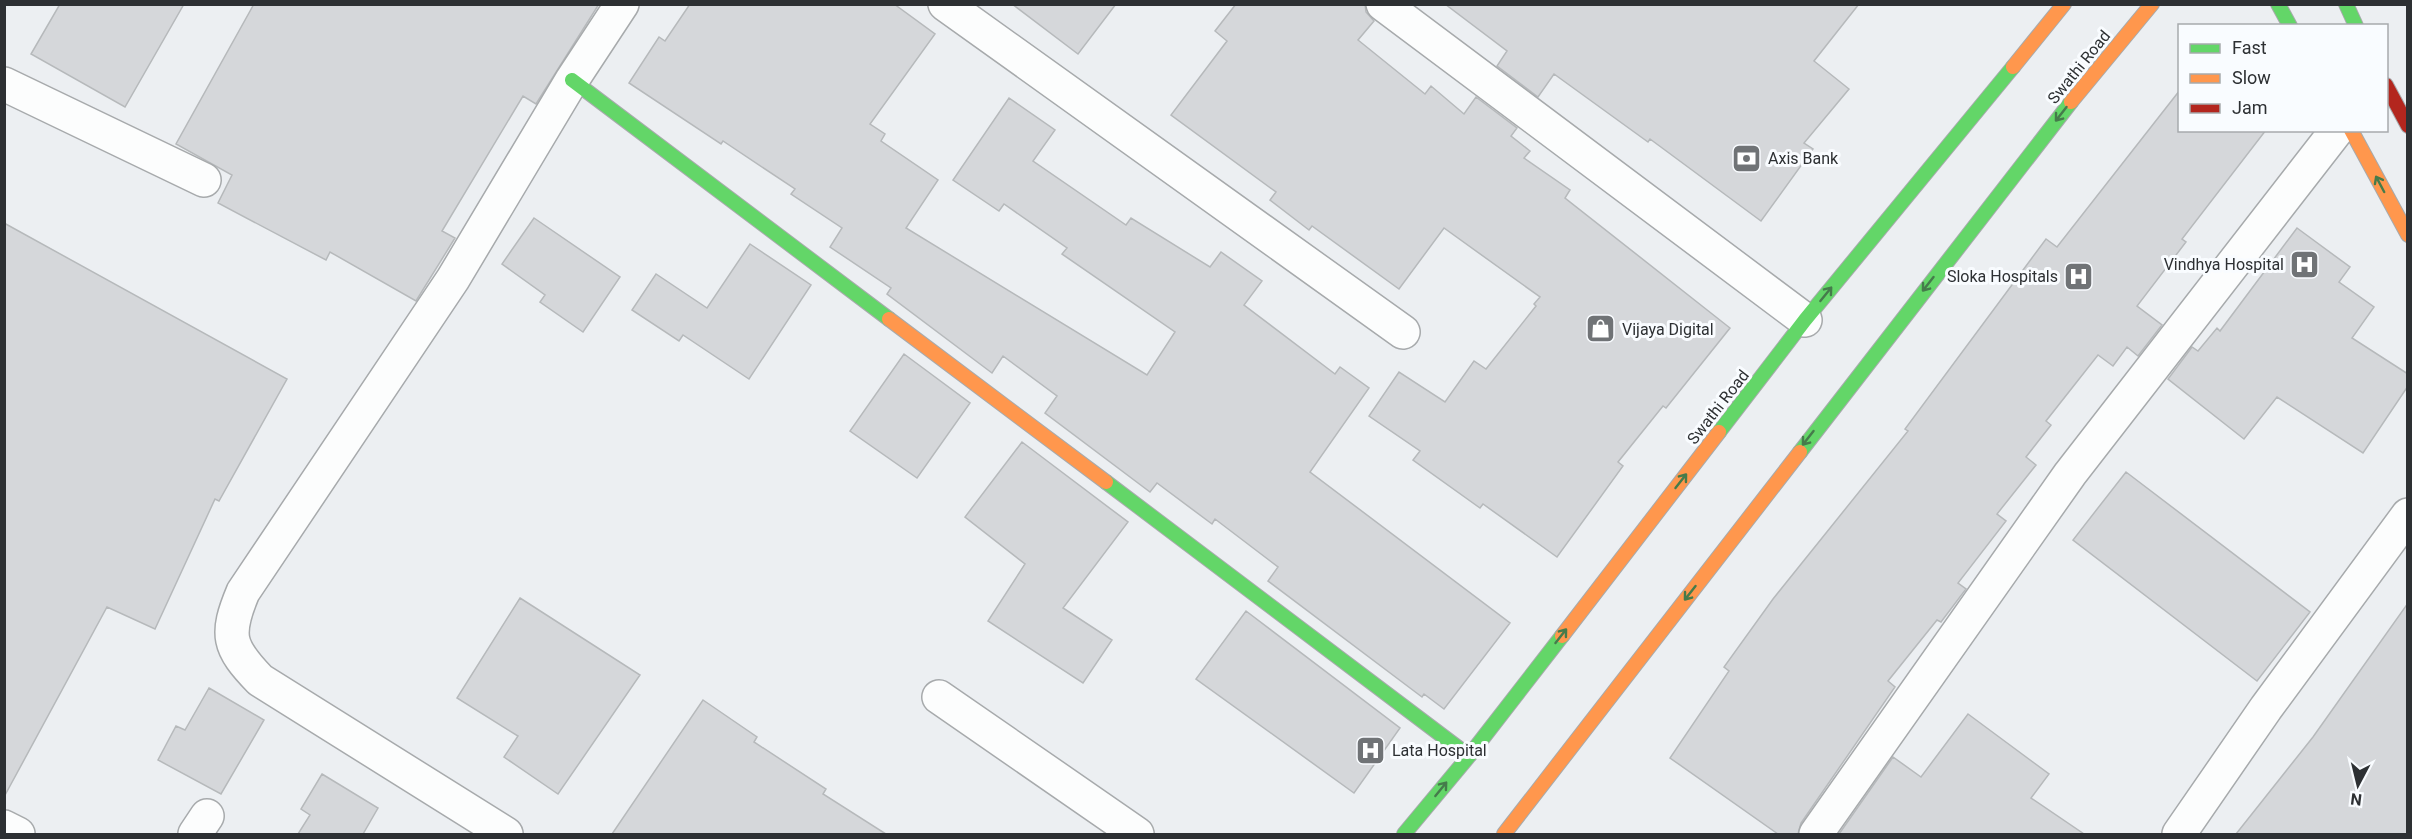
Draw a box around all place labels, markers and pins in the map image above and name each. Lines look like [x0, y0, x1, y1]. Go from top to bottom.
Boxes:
bank icon: Axis Bank [1731, 142, 1763, 174]
place label: Axis Bank [1768, 149, 1839, 168]
hospital icon: Vindhya Hospital [2289, 248, 2321, 280]
place label: Vindhya Hospital [2164, 255, 2284, 274]
hospital icon: Sloka Hospitals [2063, 260, 2095, 292]
place label: Sloka Hospitals [1947, 267, 2058, 286]
shop icon: Vijaya Digital [1585, 313, 1617, 345]
place label: Vijaya Digital [1622, 320, 1714, 339]
hospital icon: Lata Hospital [1355, 734, 1387, 766]
place label: Lata Hospital [1392, 741, 1487, 760]

